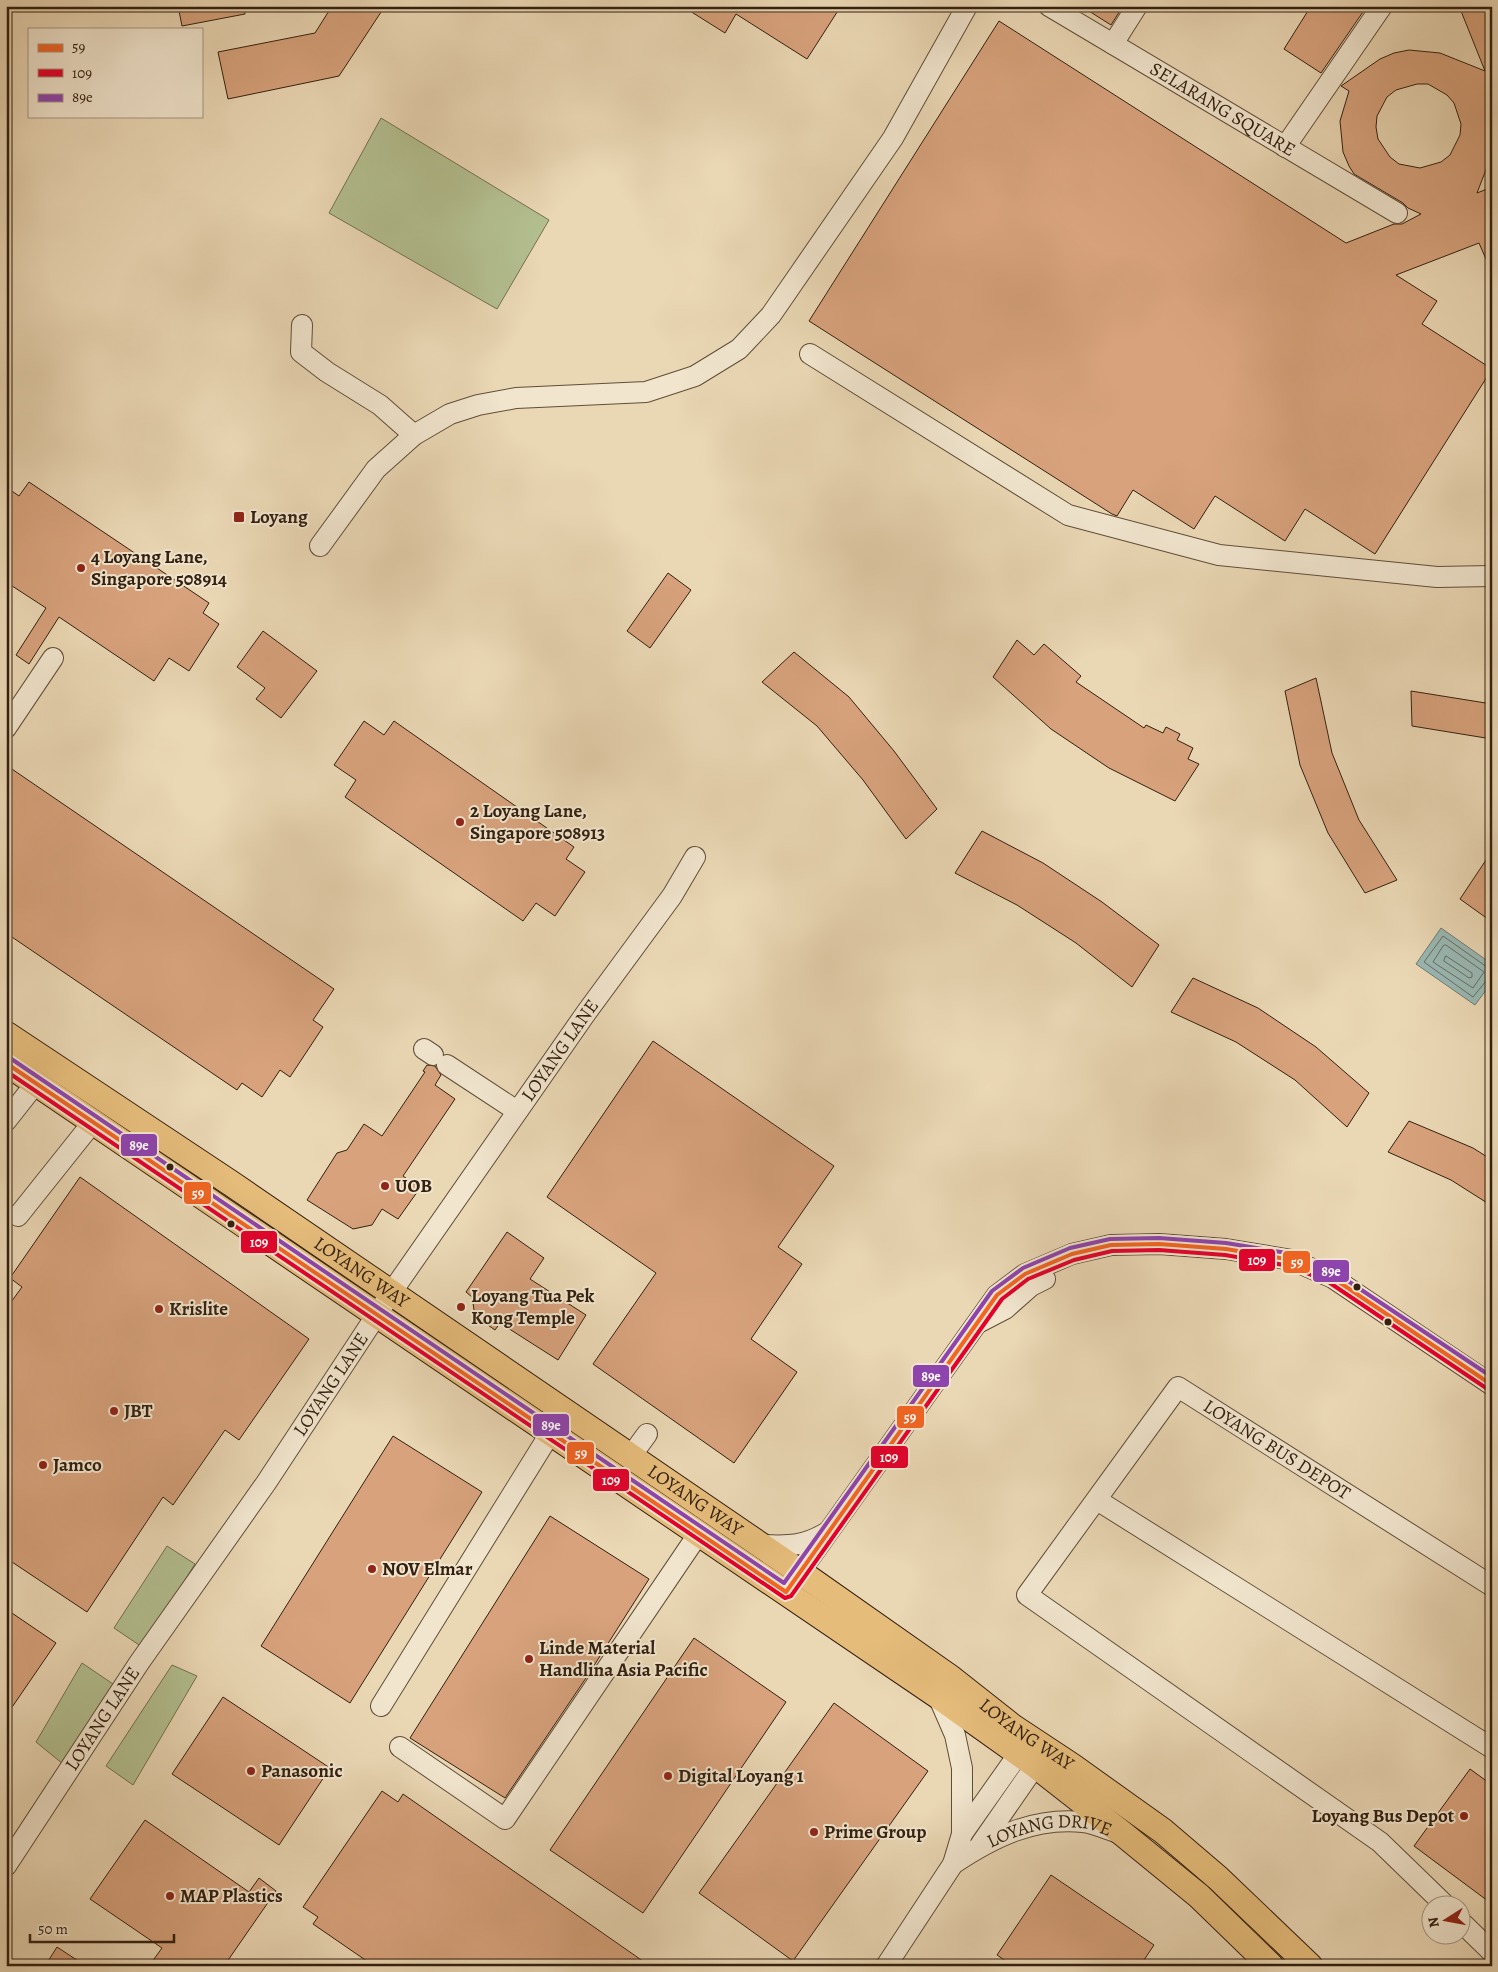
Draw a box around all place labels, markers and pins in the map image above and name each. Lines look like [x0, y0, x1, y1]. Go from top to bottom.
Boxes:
place label: Loyang [250, 504, 308, 530]
marker: Loyang [232, 510, 246, 524]
place label: 4 Loyang Lane, Singapore 508914 [91, 544, 227, 592]
marker: 4 Loyang Lane, Singapore 508914 [75, 562, 87, 574]
place label: 2 Loyang Lane, Singapore 508913 [470, 798, 605, 846]
marker: 2 Loyang Lane, Singapore 508913 [454, 816, 466, 828]
unlabelled marker [165, 1162, 175, 1172]
place label: UOB [395, 1173, 432, 1199]
marker: UOB [379, 1180, 391, 1192]
unlabelled marker [226, 1219, 236, 1229]
unlabelled marker [1352, 1282, 1362, 1292]
place label: Loyang Tua Pek Kong Temple [471, 1283, 595, 1331]
place label: Krislite [169, 1296, 228, 1322]
marker: Loyang Tua Pek Kong Temple [455, 1301, 467, 1313]
marker: Krislite [153, 1303, 165, 1315]
unlabelled marker [1383, 1317, 1393, 1327]
place label: JBT [124, 1398, 153, 1424]
marker: JBT [108, 1405, 120, 1417]
place label: Jamco [53, 1452, 102, 1478]
marker: Jamco [37, 1459, 49, 1471]
place label: NOV Elmar [382, 1556, 473, 1582]
marker: NOV Elmar [366, 1563, 378, 1575]
place label: Linde Material Handlina Asia Pacific [539, 1635, 708, 1683]
marker: Linde Material Handlina Asia Pacific [523, 1653, 535, 1665]
place label: Panasonic [261, 1758, 343, 1784]
place label: Digital Loyang 1 [678, 1763, 804, 1789]
marker: Panasonic [245, 1765, 257, 1777]
marker: Digital Loyang 1 [662, 1770, 674, 1782]
place label: Loyang Bus Depot [1311, 1803, 1455, 1829]
marker: Loyang Bus Depot [1458, 1810, 1470, 1822]
place label: Prime Group [824, 1819, 926, 1845]
marker: Prime Group [808, 1826, 820, 1838]
place label: MAP Plastics [180, 1883, 283, 1909]
marker: MAP Plastics [164, 1890, 176, 1902]

